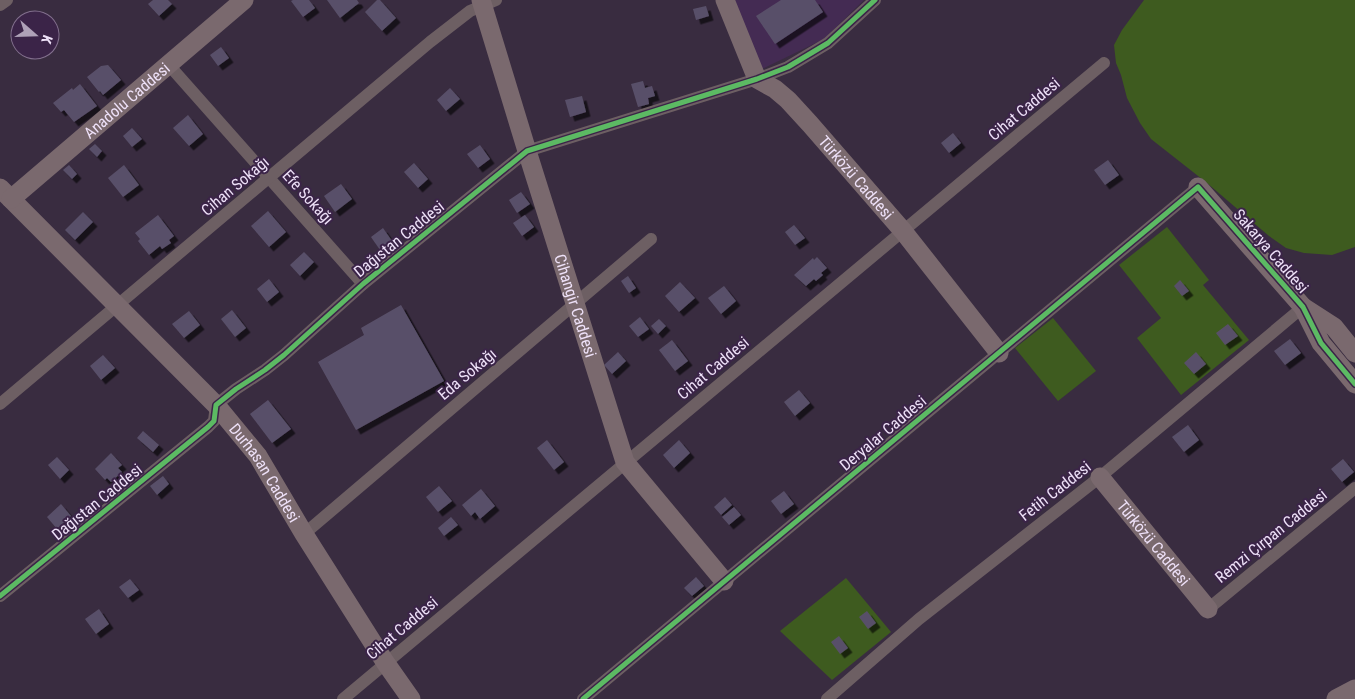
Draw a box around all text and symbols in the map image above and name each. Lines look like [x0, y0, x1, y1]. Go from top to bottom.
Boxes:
north arrow [10, 10, 60, 60]
text: K [38, 33, 56, 46]
street label: Anadolu Caddesi [80, 58, 173, 142]
street label: Cihat Caddesi [984, 74, 1064, 144]
street label: Türközü Caddesi [815, 131, 898, 223]
street label: Cihan Sokağı [197, 152, 273, 220]
street label: Efe Sokağı [279, 166, 337, 228]
street label: Dağıstan Caddesi [350, 197, 448, 281]
street label: Sakarya Caddesi [1229, 205, 1313, 297]
street label: Cihangir Caddesi [551, 252, 601, 360]
street label: Cihat Caddesi [673, 333, 753, 403]
street label: Eda Sokağı [434, 344, 500, 404]
street label: Deryalar Caddesi [836, 391, 930, 475]
street label: Durhasan Caddesi [226, 419, 304, 525]
street label: Fetih Caddesi [1015, 457, 1095, 525]
street label: Dağıstan Caddesi [48, 460, 146, 544]
street label: Remzi Çırpan Caddesi [1211, 485, 1331, 587]
street label: Türközü Caddesi [1113, 496, 1194, 589]
street label: Cihat Caddesi [362, 593, 442, 663]

